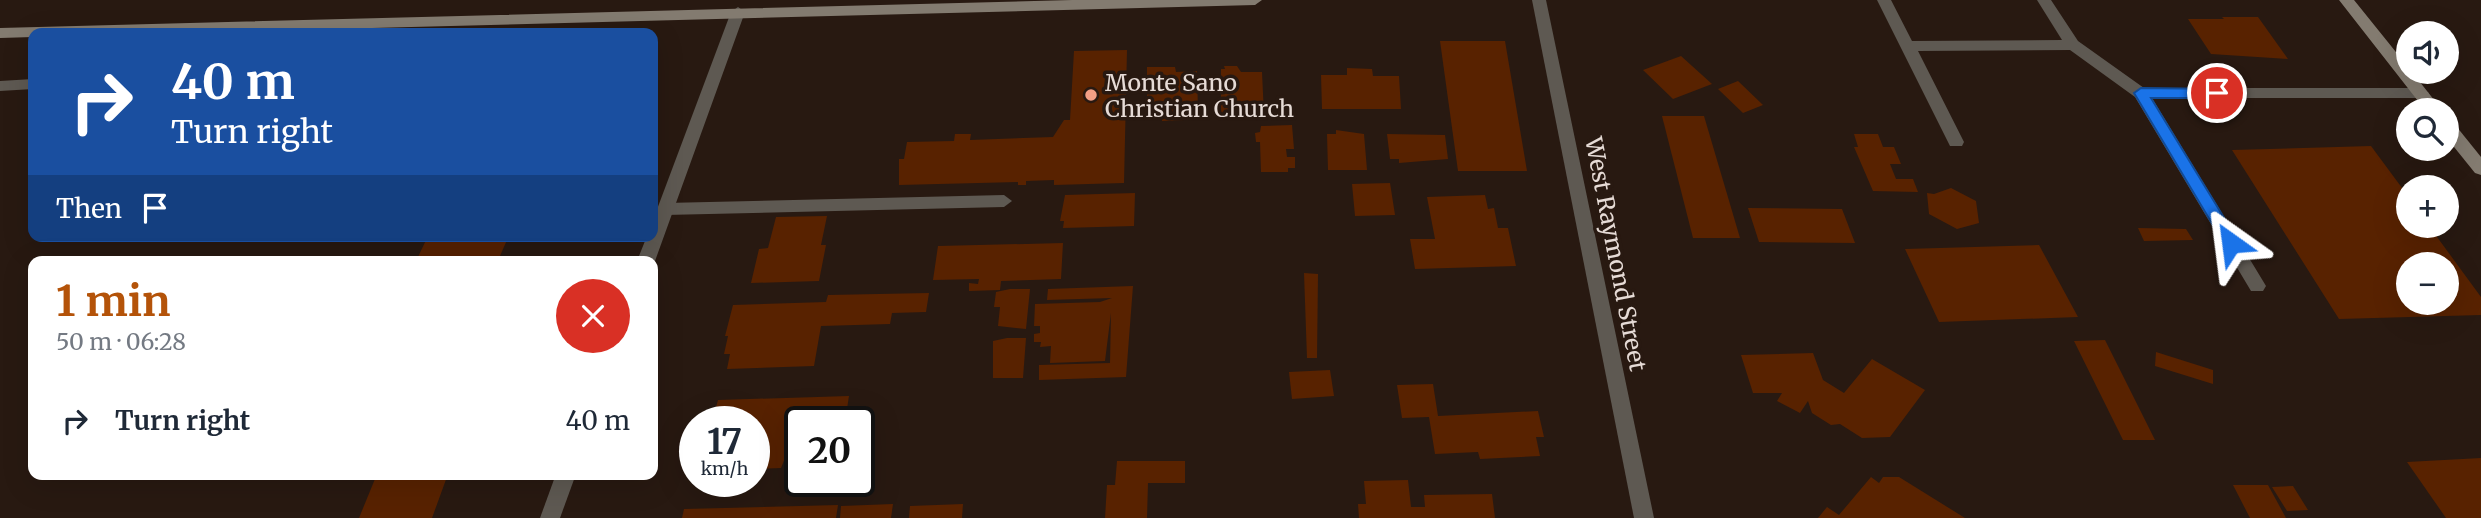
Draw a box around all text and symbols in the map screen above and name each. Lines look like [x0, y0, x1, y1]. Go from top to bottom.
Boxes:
map controls [2396, 21, 2459, 315]
button: sound [2396, 21, 2459, 84]
text: 40 m [171, 51, 295, 112]
icon: right [56, 56, 147, 147]
pin [2187, 63, 2247, 123]
place label: Monte Sano Christian Church [1105, 68, 1294, 123]
icon: arrive [2198, 74, 2236, 112]
marker: Monte Sano Christian Church [1083, 87, 1099, 103]
button: search [2396, 98, 2459, 161]
text: Turn right [171, 112, 333, 152]
street label: West Raymond Street [1579, 134, 1653, 374]
button: + [2396, 175, 2459, 238]
icon: arrive [136, 189, 174, 227]
text: Then [56, 192, 122, 225]
position arrow [2194, 206, 2268, 280]
button: − [2396, 252, 2459, 315]
text: 1 min [56, 275, 170, 327]
button: close [556, 279, 630, 353]
text: 50 m · 06:28 [56, 327, 186, 356]
icon: right [56, 402, 94, 440]
text: Turn right [115, 404, 250, 437]
text: 40 m [566, 404, 630, 437]
speed limit sign: 20 [784, 406, 875, 497]
text: 17 [707, 420, 742, 464]
text: km/h [701, 457, 748, 480]

